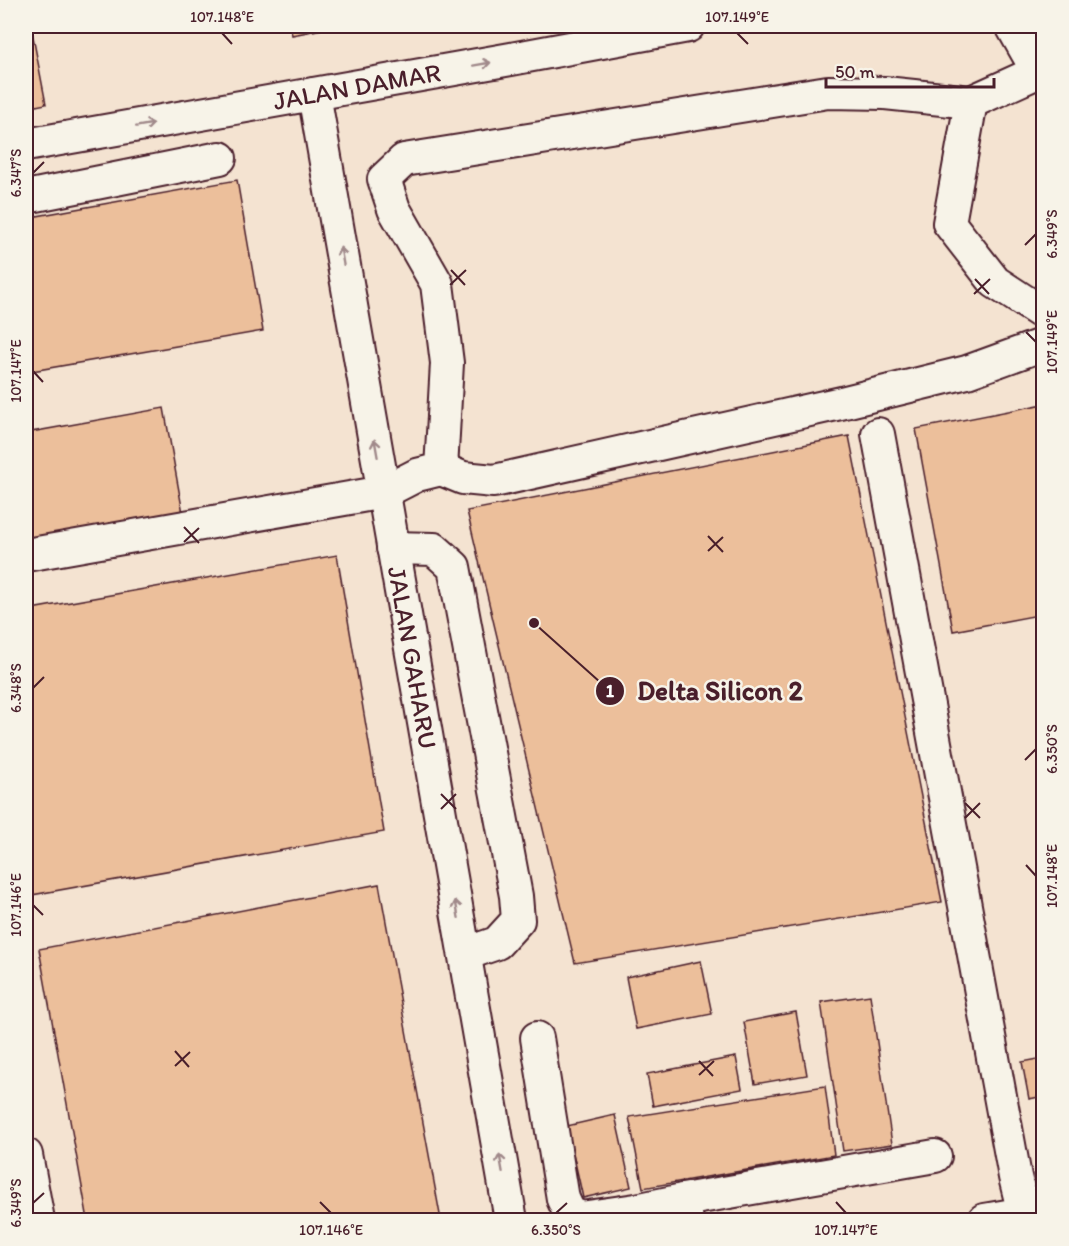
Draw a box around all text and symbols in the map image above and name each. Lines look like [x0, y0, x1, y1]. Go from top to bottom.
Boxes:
text: 107.148°E [190, 8, 254, 26]
text: 107.149°E [705, 8, 769, 26]
scale bar [826, 51, 994, 89]
street label: JALAN DAMAR [271, 56, 443, 117]
one-way arrow [472, 58, 491, 69]
text: 50 m [835, 61, 875, 83]
one-way arrow [135, 119, 155, 130]
text: 6.347°S [7, 148, 25, 198]
text: 6.349°S [1043, 209, 1061, 259]
one-way arrow [336, 246, 347, 266]
text: 107.149°E [1043, 310, 1061, 374]
text: 107.147°E [7, 339, 25, 403]
one-way arrow [370, 438, 381, 458]
street label: JALAN GAHARU [381, 564, 444, 751]
text: 6.348°S [7, 663, 25, 713]
callout: Delta Silicon 2 [595, 668, 815, 713]
text: Delta Silicon 2 [637, 674, 804, 707]
text: 1 [606, 680, 615, 702]
text: 6.350°S [1043, 724, 1061, 774]
text: 107.148°E [1043, 844, 1061, 908]
text: 107.146°E [7, 873, 25, 937]
one-way arrow [451, 899, 462, 919]
one-way arrow [495, 1154, 506, 1173]
text: 6.349°S [7, 1178, 25, 1228]
text: 107.146°E [299, 1221, 363, 1239]
text: 6.350°S [531, 1221, 581, 1239]
text: 107.147°E [814, 1221, 878, 1239]

